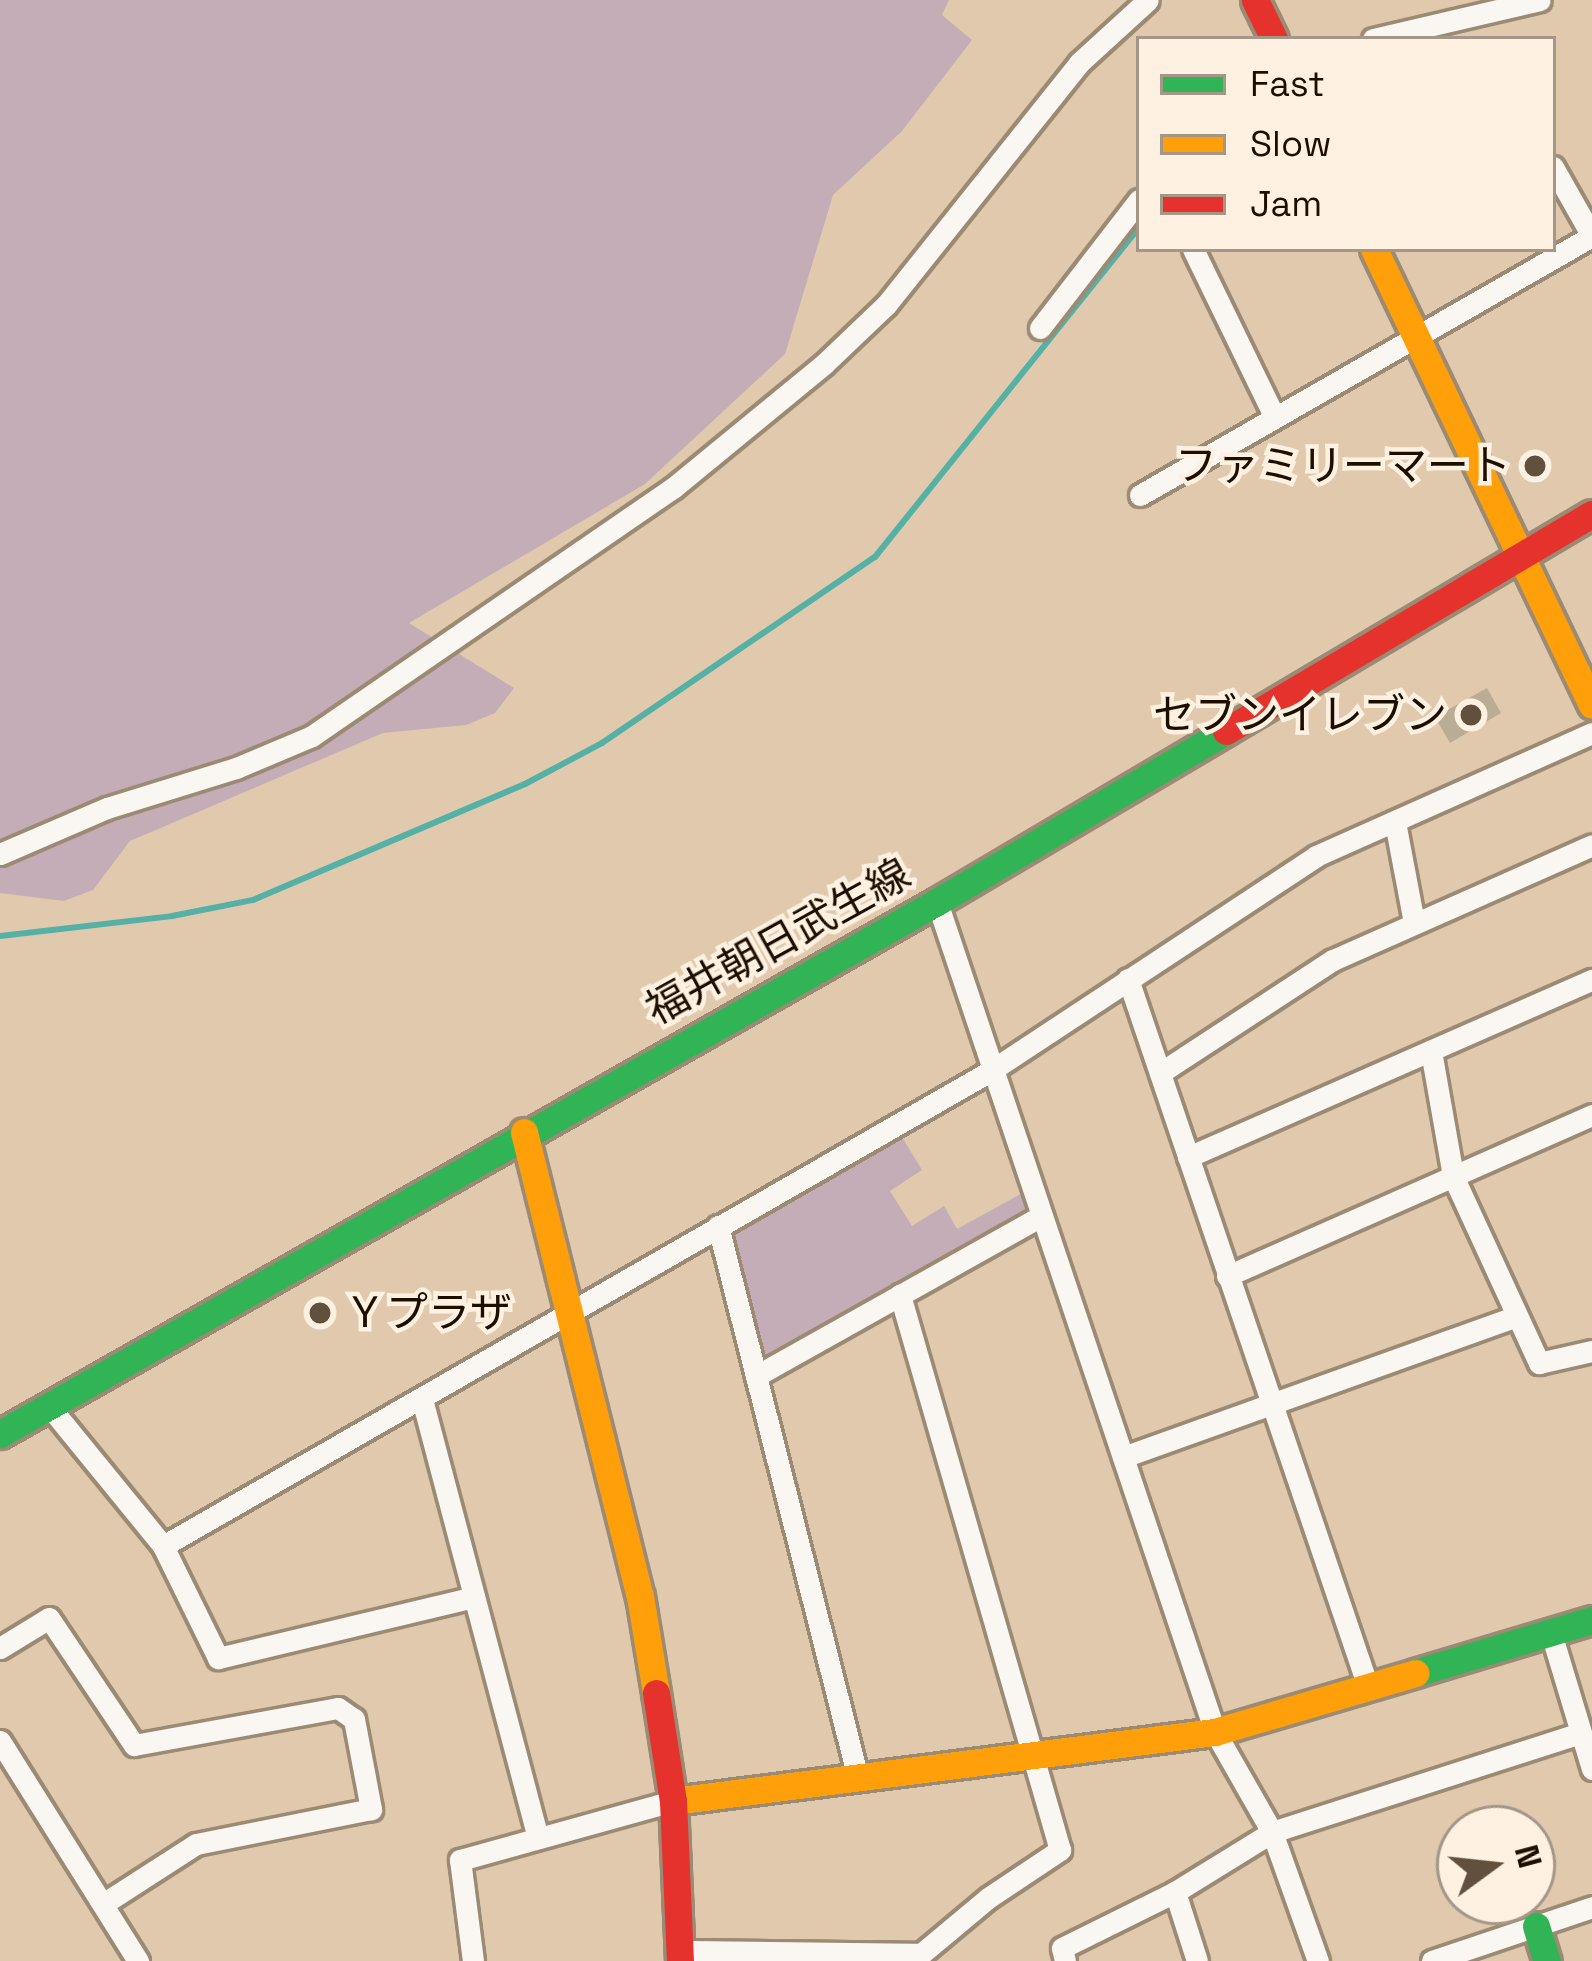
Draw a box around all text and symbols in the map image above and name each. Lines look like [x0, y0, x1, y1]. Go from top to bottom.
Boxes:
legend [1136, 36, 1556, 252]
text: Fast [1250, 61, 1325, 107]
text: Slow [1250, 121, 1332, 167]
text: Jam [1250, 181, 1322, 227]
place label: ファミリーマート [1175, 441, 1511, 491]
marker: ファミリーマート [1522, 453, 1548, 479]
place label: セブンイレブン [1153, 690, 1447, 740]
marker: セブンイレブン [1458, 702, 1484, 728]
street label: 福井朝日武生線 [637, 849, 919, 1035]
place label: Ｙプラザ [344, 1288, 512, 1338]
marker: Ｙプラザ [307, 1300, 333, 1326]
north arrow [1436, 1805, 1556, 1925]
text: N [1505, 1840, 1551, 1873]

